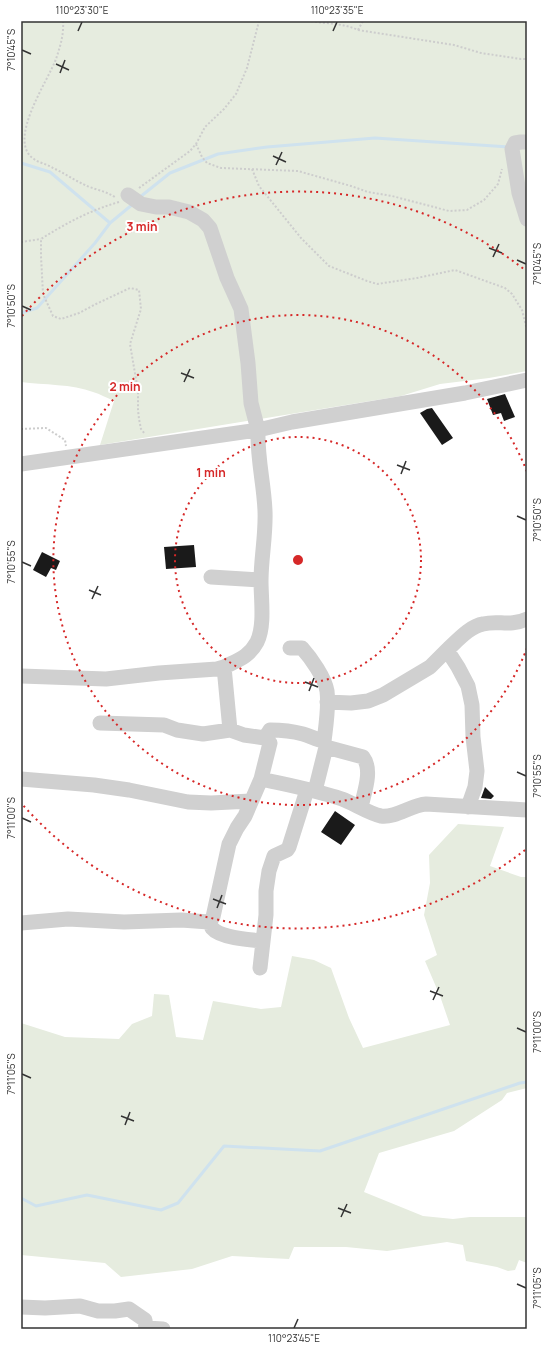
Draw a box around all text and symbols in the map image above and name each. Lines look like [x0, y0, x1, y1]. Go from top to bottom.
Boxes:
text: 110°23'30"E [55, 3, 109, 17]
text: 110°23'35"E [311, 3, 364, 17]
text: 7°10'45"S [4, 29, 18, 71]
text: 3 min [126, 218, 158, 235]
text: 7°10'45"S [530, 243, 544, 285]
text: 7°10'50"S [4, 284, 18, 328]
text: 2 min [109, 378, 141, 395]
text: 1 min [196, 464, 226, 481]
text: 7°10'50"S [530, 498, 544, 542]
text: 7°10'55"S [4, 540, 18, 584]
centre of rings [291, 553, 305, 567]
text: 7°10'55"S [530, 754, 544, 798]
text: 7°11'00"S [4, 797, 18, 839]
text: 7°11'00"S [530, 1011, 544, 1053]
text: 7°11'05"S [4, 1053, 18, 1095]
text: 7°11'05"S [530, 1267, 544, 1309]
text: 110°23'45"E [268, 1331, 320, 1345]

